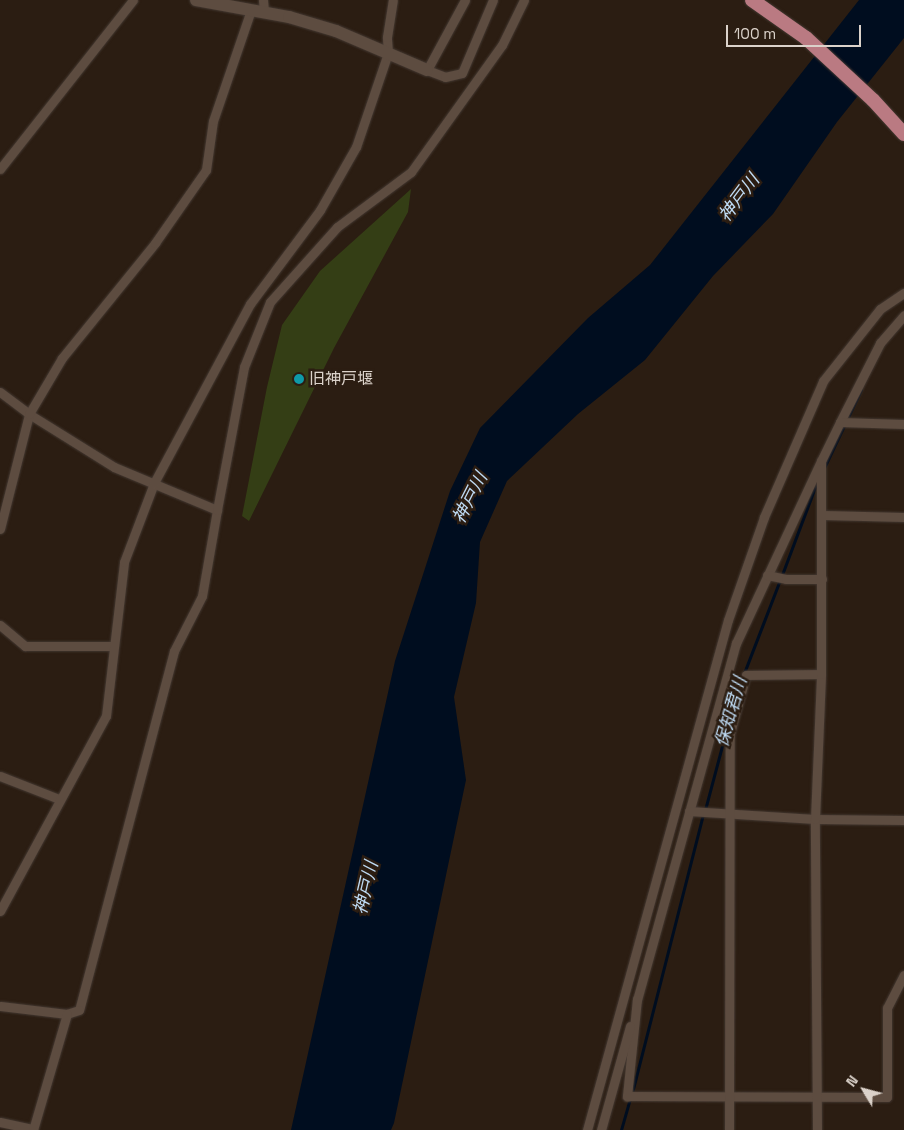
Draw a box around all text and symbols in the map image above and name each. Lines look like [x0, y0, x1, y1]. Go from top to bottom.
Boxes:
scale bar [729, 15, 864, 47]
text: 100 m [734, 24, 776, 43]
water label: 神戸川 [714, 170, 764, 226]
place label: 旧神戸堰 [309, 369, 373, 389]
marker: 旧神戸堰 [293, 373, 305, 385]
water label: 神戸川 [448, 469, 492, 527]
water label: 保知君川 [711, 674, 751, 750]
water label: 神戸川 [349, 859, 383, 917]
north arrow [839, 1065, 889, 1115]
text: N [842, 1072, 862, 1090]

